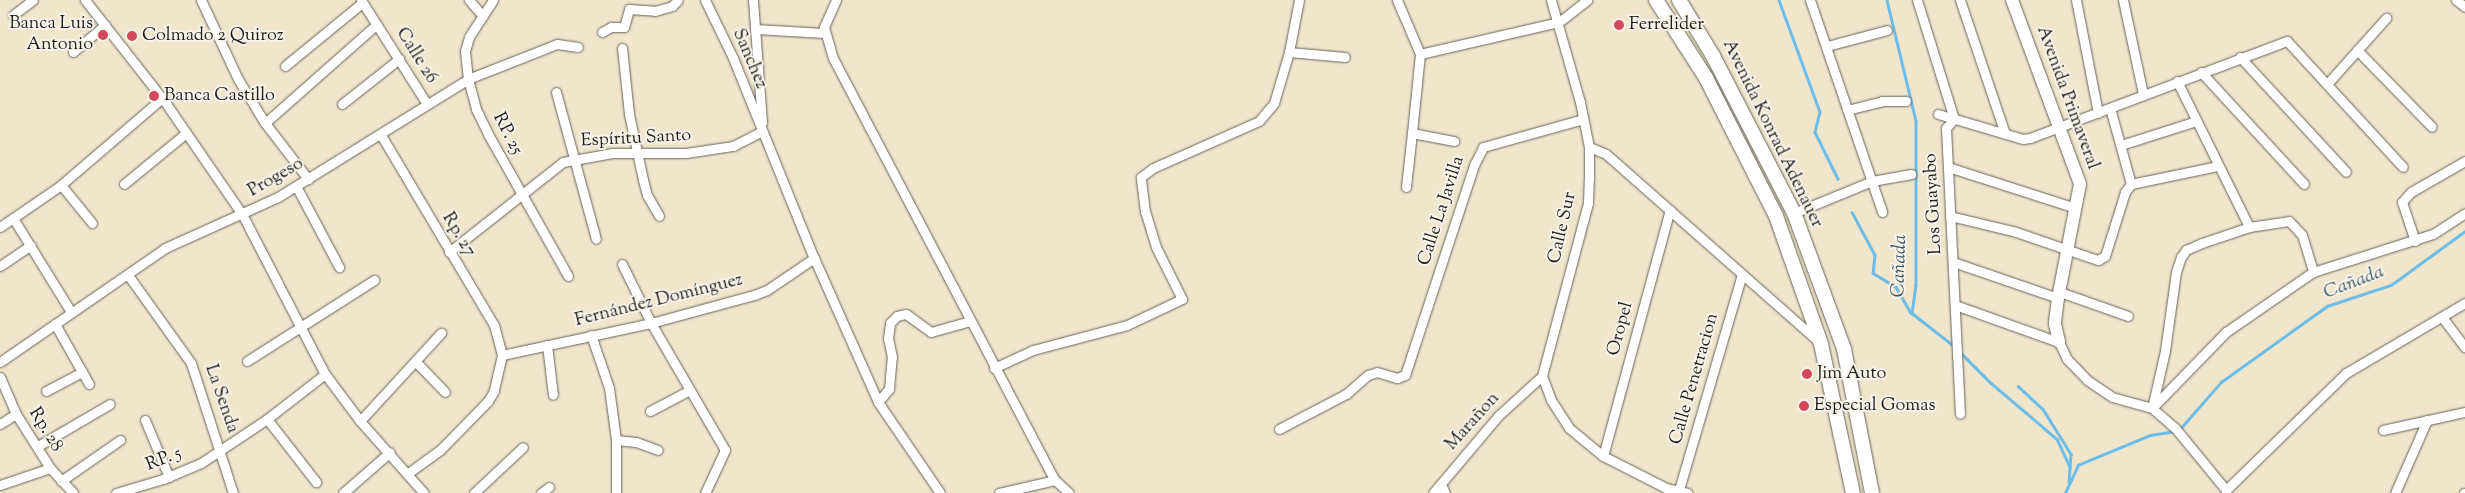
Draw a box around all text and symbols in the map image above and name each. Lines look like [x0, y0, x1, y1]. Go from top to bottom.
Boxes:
place label: Banca Luis Antonio [9, 14, 93, 56]
place label: Ferrelider [1629, 14, 1704, 36]
marker: Ferrelider [1613, 19, 1625, 31]
street label: Avenida Primaveral [2031, 23, 2103, 173]
street label: Calle 26 [390, 24, 442, 88]
place label: Colmado 2 Quiroz [142, 25, 284, 47]
street label: Sanchez [727, 26, 771, 92]
marker: Banca Luis Antonio [97, 29, 109, 41]
marker: Colmado 2 Quiroz [126, 30, 138, 42]
street label: Avenida Konrad Adenauer [1717, 36, 1827, 232]
place label: Banca Castillo [164, 85, 275, 107]
marker: Banca Castillo [148, 90, 160, 102]
street label: RP. 25 [487, 109, 527, 159]
street label: Espíritu Santo [580, 125, 692, 153]
street label: Los Guayabo [1921, 153, 1947, 255]
street label: Progeso [244, 154, 308, 202]
street label: Calle La Javilla [1414, 154, 1470, 268]
street label: Calle Sur [1544, 190, 1582, 266]
street label: Rp. 27 [436, 209, 480, 261]
water label: Cañada [1888, 234, 1912, 298]
water label: Cañada [2321, 261, 2387, 305]
street label: Fernández Domínguez [573, 270, 745, 332]
street label: Oropel [1603, 300, 1639, 358]
street label: Calle Penetracion [1666, 311, 1724, 447]
street label: La Senda [199, 362, 243, 436]
place label: Jim Auto [1817, 363, 1886, 385]
marker: Jim Auto [1801, 368, 1813, 380]
street label: Marañon [1441, 389, 1505, 455]
place label: Especial Gomas [1814, 395, 1936, 417]
marker: Especial Gomas [1798, 400, 1810, 412]
street label: Rp. 28 [23, 404, 67, 456]
street label: RP. 5 [143, 443, 185, 477]

